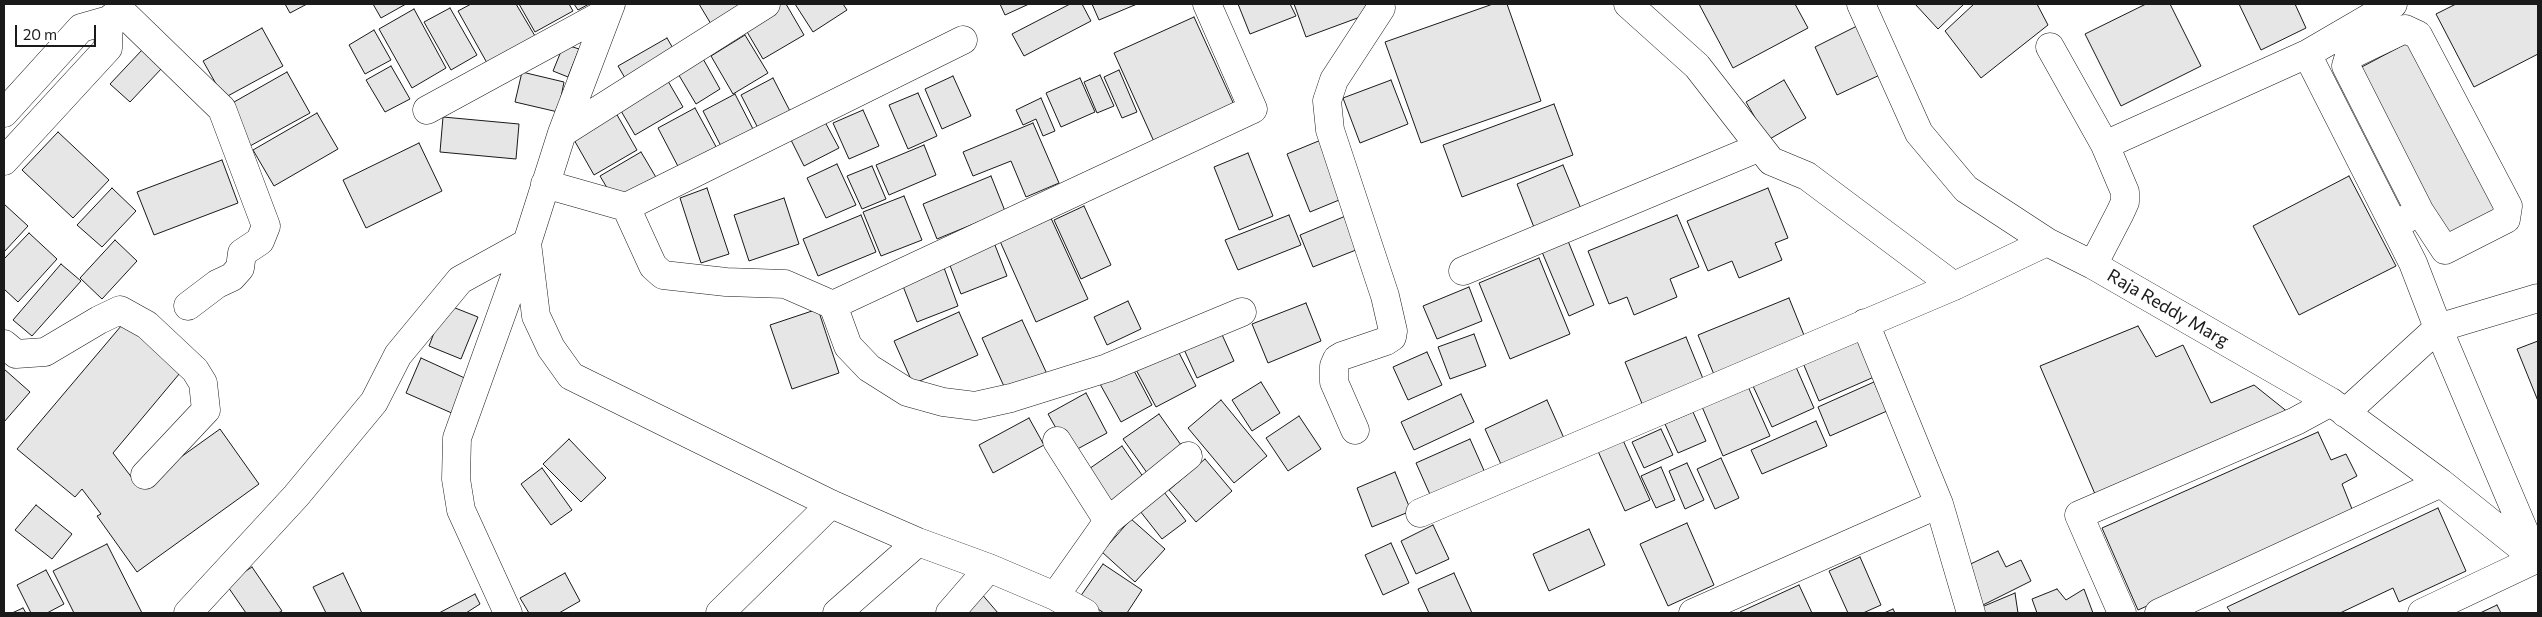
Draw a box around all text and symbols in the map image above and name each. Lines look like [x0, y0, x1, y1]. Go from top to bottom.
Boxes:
scale bar [18, 15, 99, 47]
text: 20 m [23, 25, 57, 43]
street label: Raja Reddy Marg [2103, 264, 2233, 352]

